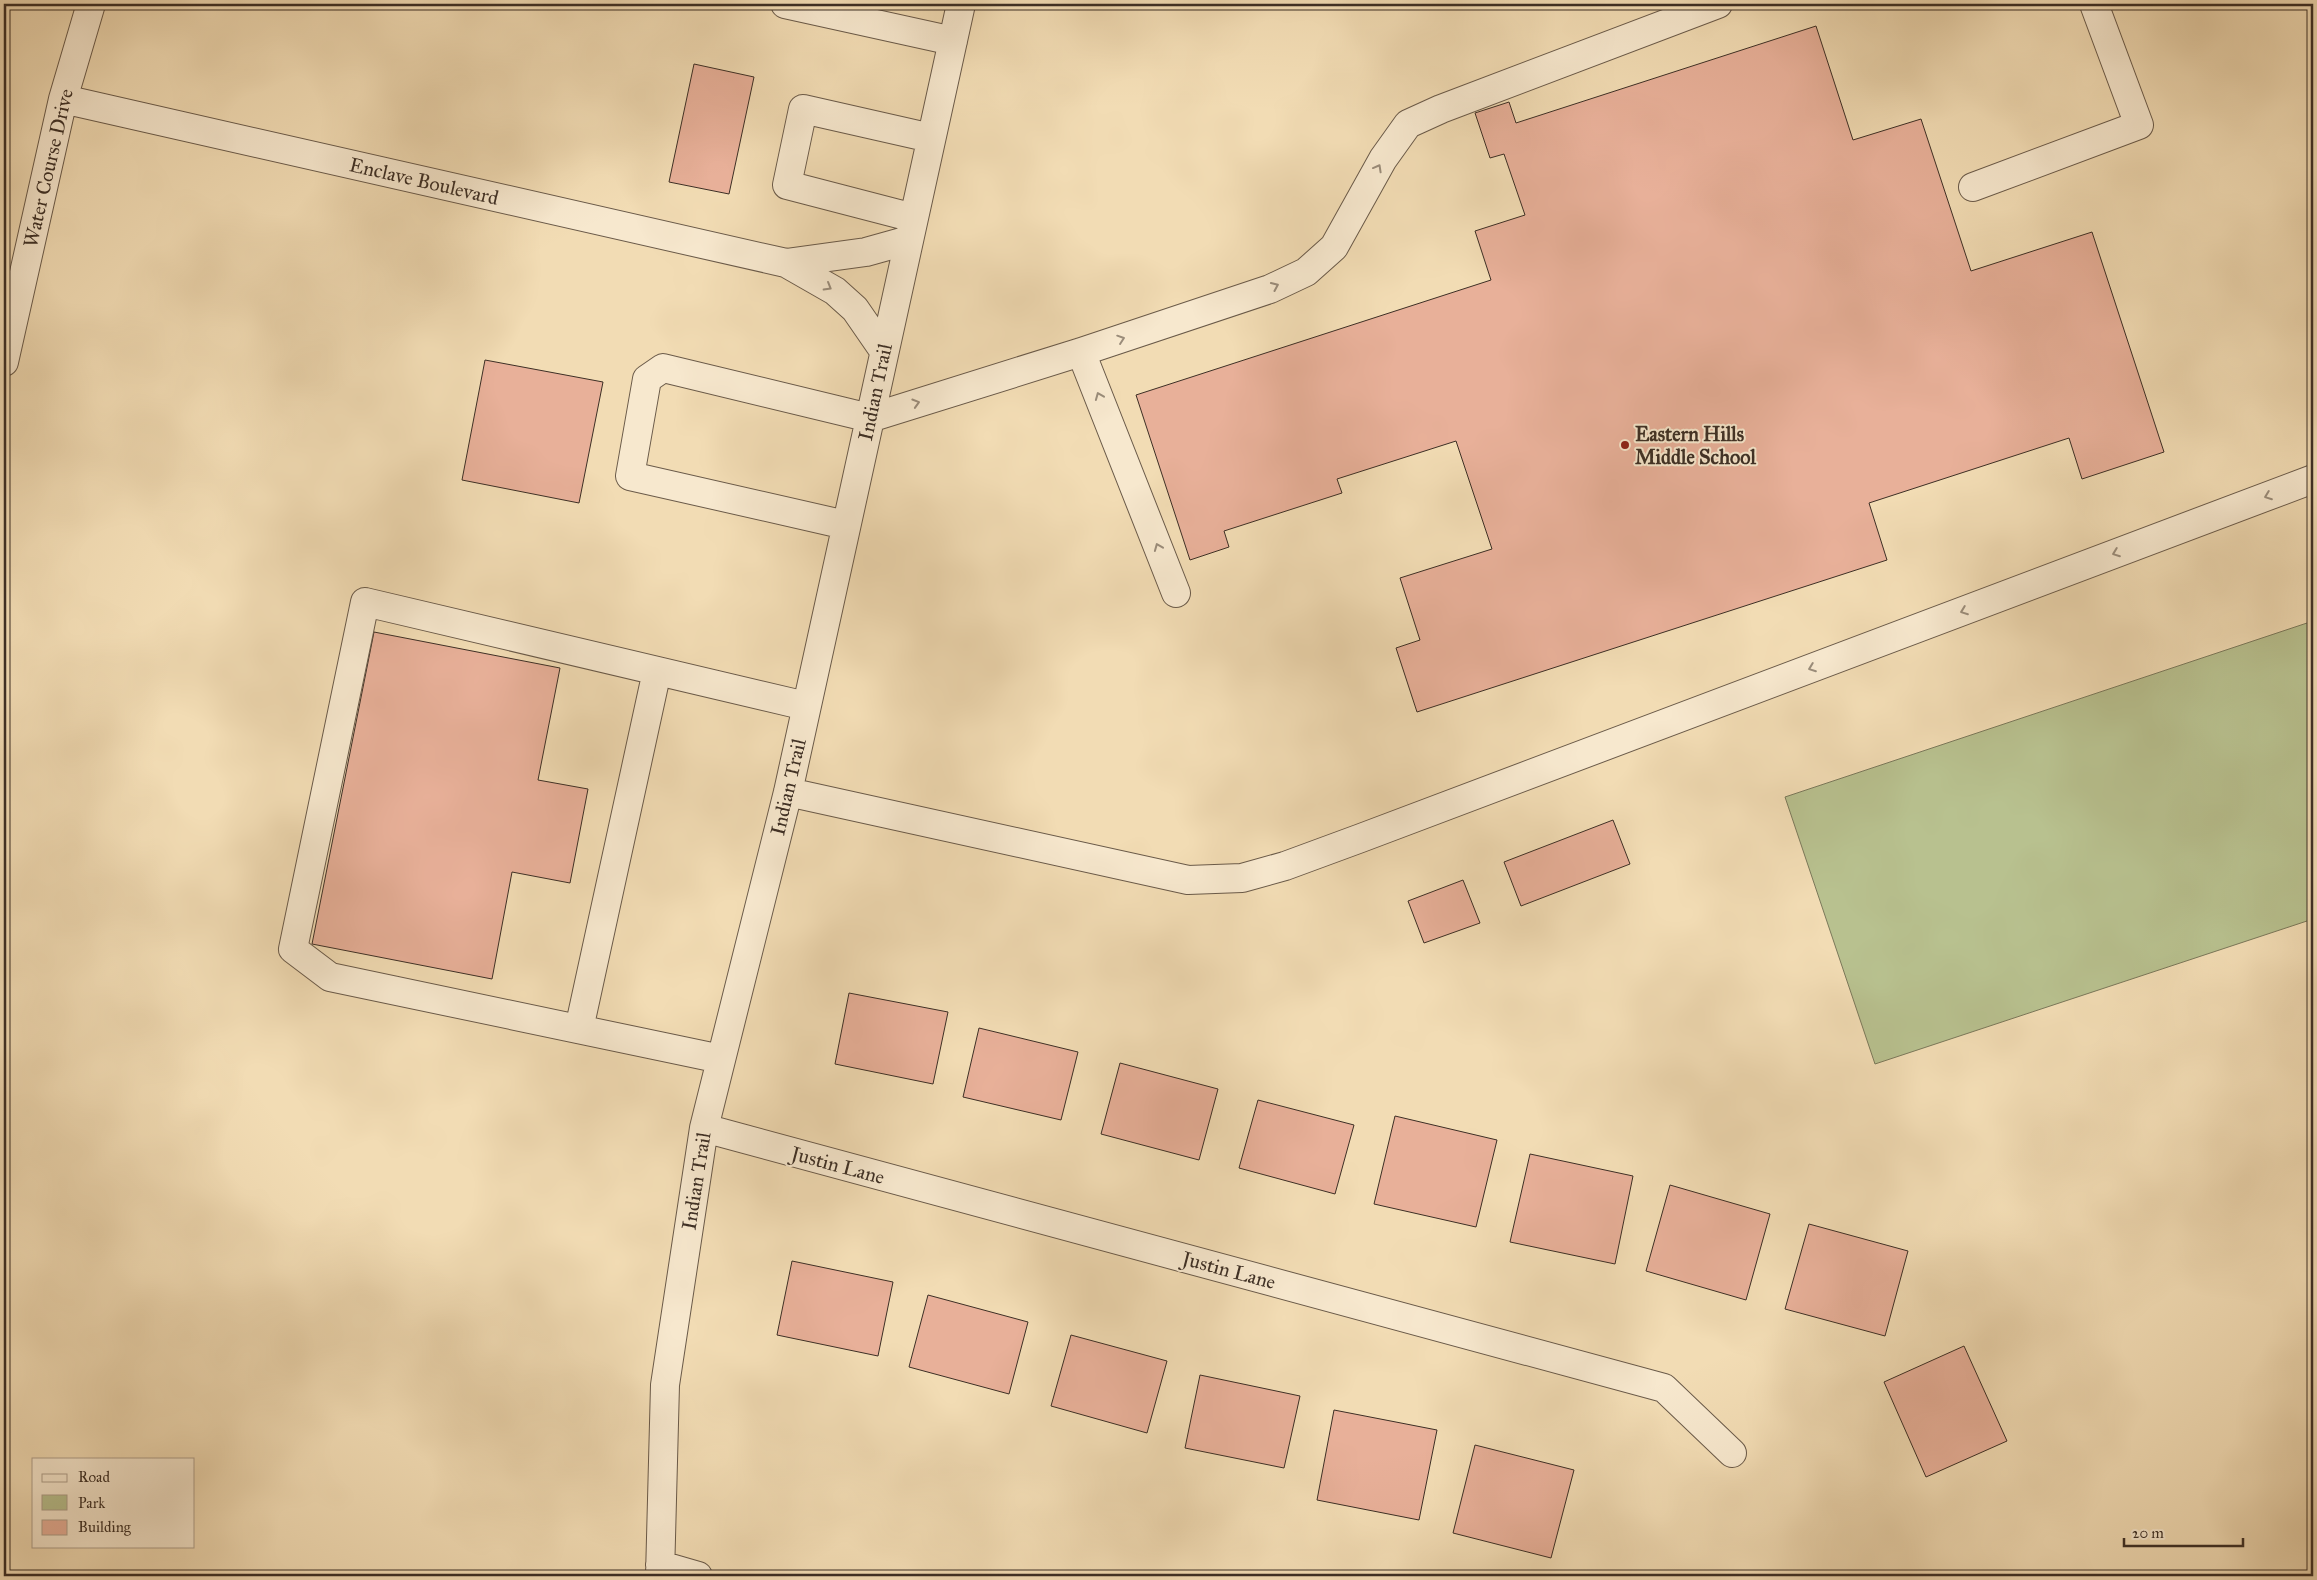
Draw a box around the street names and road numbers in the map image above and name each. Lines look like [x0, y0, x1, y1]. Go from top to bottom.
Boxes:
street label: Water Course Drive [18, 86, 78, 250]
street label: Enclave Boulevard [347, 152, 501, 210]
street label: Indian Trail [853, 341, 897, 443]
street label: Indian Trail [765, 736, 811, 838]
street label: Indian Trail [676, 1130, 716, 1232]
street label: Justin Lane [786, 1141, 887, 1190]
street label: Justin Lane [1177, 1246, 1278, 1295]

